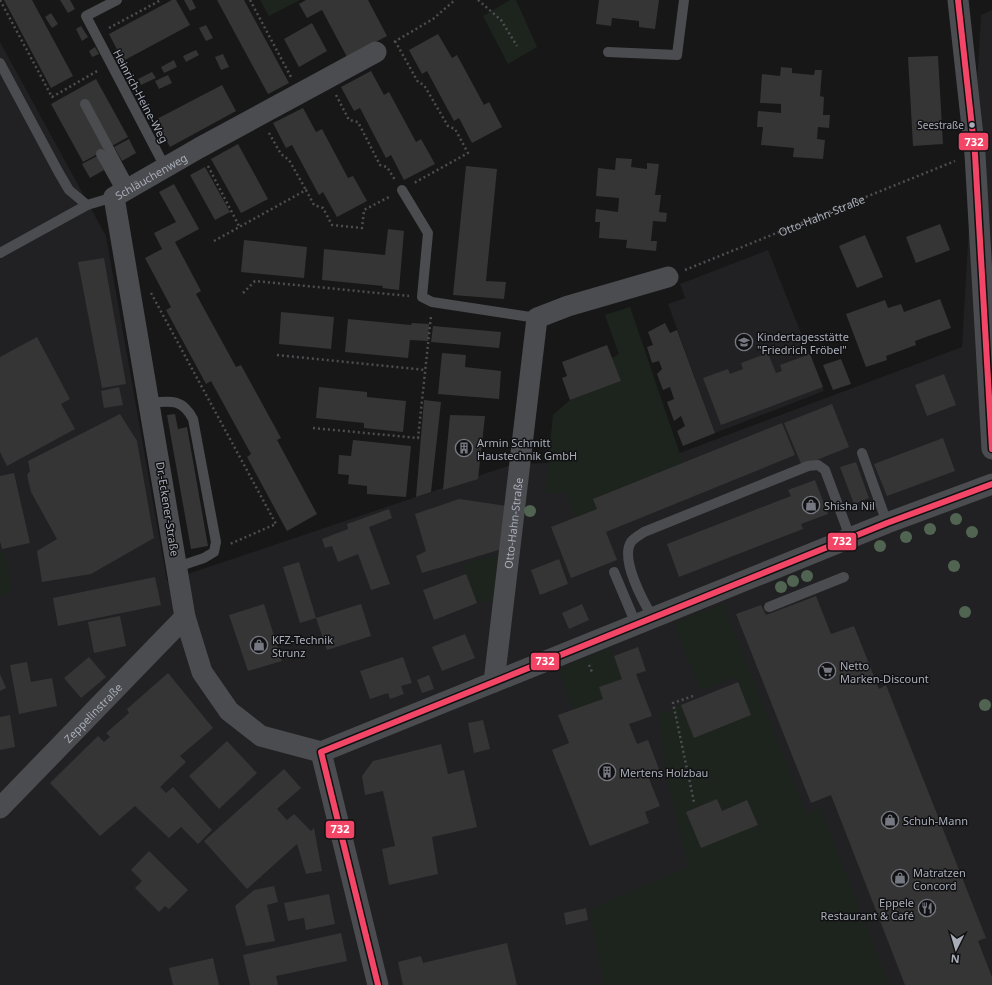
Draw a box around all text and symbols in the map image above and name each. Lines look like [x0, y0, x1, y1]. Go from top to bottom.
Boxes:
street label: Heinrich-Heine-Weg [110, 47, 172, 145]
place label: Seestraße [917, 118, 964, 132]
marker: Seestraße [967, 120, 977, 130]
line badge: 732 [958, 132, 989, 151]
text: 732 [965, 134, 983, 149]
street label: Schläuchenweg [112, 149, 189, 203]
street label: Otto-Hahn-Straße [776, 191, 867, 239]
place label: Kindertagesstätte "Friedrich Fröbel" [757, 329, 849, 357]
school or university icon: Kindertagesstätte "Friedrich Fröbel" [734, 332, 754, 352]
place label: Armin Schmitt Haustechnik GmbH [477, 435, 577, 463]
building icon: Armin Schmitt Haustechnik GmbH [454, 438, 474, 458]
street label: Dr.-Eckener-Straße [153, 461, 183, 557]
street label: Otto-Hahn-Straße [500, 477, 526, 570]
shop icon: Shisha Nil [801, 495, 821, 515]
place label: Shisha Nil [824, 498, 875, 513]
line badge: 732 [827, 532, 857, 551]
text: 732 [833, 533, 851, 548]
place label: KFZ-Technik Strunz [272, 632, 333, 660]
shop icon: KFZ-Technik Strunz [249, 635, 269, 655]
line badge: 732 [530, 652, 560, 671]
text: 732 [536, 653, 554, 668]
place label: Netto Marken-Discount [840, 658, 929, 686]
supermarket icon: Netto Marken-Discount [817, 661, 837, 681]
street label: Zeppelinstraße [60, 679, 125, 746]
building icon: Mertens Holzbau [597, 762, 617, 782]
place label: Mertens Holzbau [620, 765, 708, 780]
shop icon: Schuh-Mann [880, 810, 900, 830]
place label: Schuh-Mann [903, 813, 968, 828]
line badge: 732 [325, 820, 355, 839]
text: 732 [331, 821, 349, 836]
place label: Matratzen Concord [913, 865, 966, 893]
shop icon: Matratzen Concord [890, 868, 910, 888]
place label: Eppele Restaurant & Café [821, 895, 914, 923]
restaurant icon: Eppele Restaurant & Café [917, 898, 937, 918]
north arrow [936, 929, 976, 969]
text: N [950, 952, 960, 967]

